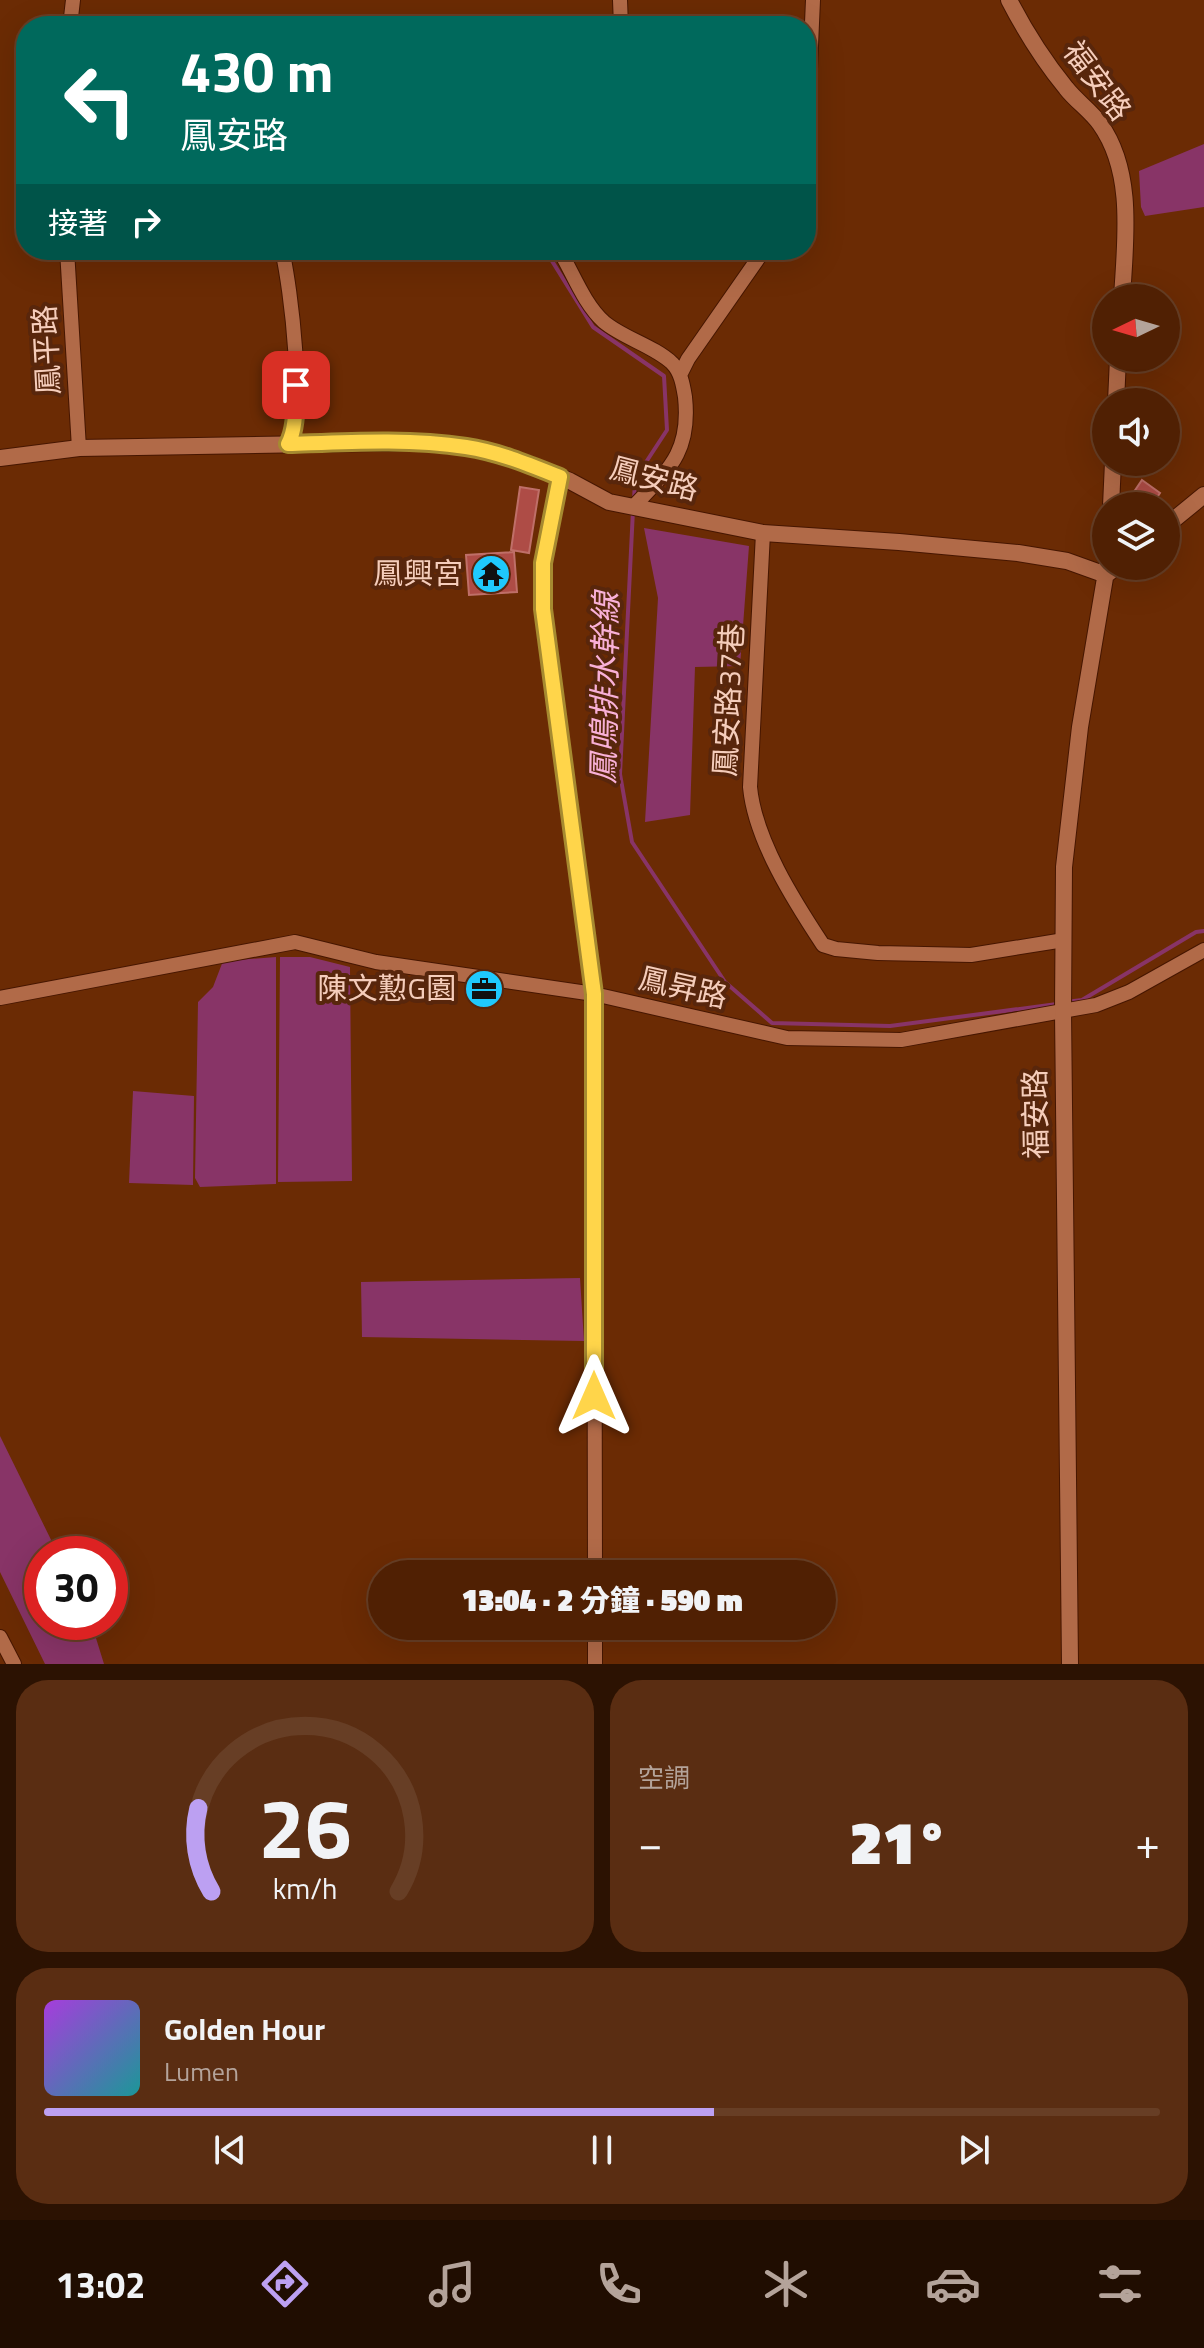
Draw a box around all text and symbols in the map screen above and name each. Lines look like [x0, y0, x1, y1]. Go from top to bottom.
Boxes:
text: 430 m [180, 29, 333, 114]
street label: 福安路 [1052, 31, 1143, 130]
icon: left [48, 48, 152, 152]
text: 鳳安路 [180, 107, 288, 162]
text: 接著 [48, 200, 108, 246]
icon: right [124, 200, 168, 244]
north arrow [1092, 284, 1180, 372]
map controls [1092, 284, 1180, 580]
street label: 鳳平路 [21, 304, 71, 396]
pin [262, 351, 330, 419]
icon: arrive [274, 363, 318, 407]
button: sound [1092, 388, 1180, 476]
street label: 鳳安路 [605, 444, 704, 512]
button: layers [1092, 492, 1180, 580]
place label: 鳳興宮 [373, 550, 463, 596]
temple icon: 鳳興宮 [470, 553, 512, 595]
water label: 鳳鳴排水幹線 [578, 589, 630, 784]
street label: 鳳安路37巷 [701, 622, 755, 778]
street label: 鳳昇路 [634, 954, 732, 1020]
place label: 陳文懃G園 [318, 965, 456, 1011]
office icon: 陳文懃G園 [463, 968, 505, 1010]
street label: 福安路 [1011, 1069, 1059, 1159]
position arrow [552, 1354, 636, 1438]
speed limit sign: 30 [24, 1536, 128, 1640]
text: 13:04 · 2 分鐘 · 590 m [461, 1577, 743, 1623]
text: 空調 [638, 1758, 690, 1797]
text: 26 [258, 1764, 352, 1890]
text: 21° [850, 1796, 949, 1887]
text: − [638, 1809, 663, 1876]
text: + [1135, 1809, 1160, 1876]
text: km/h [273, 1867, 337, 1910]
text: Golden Hour [164, 2006, 325, 2052]
text: Lumen [164, 2052, 239, 2091]
icon: previous [208, 2128, 252, 2172]
icon: pause [580, 2128, 624, 2172]
icon: next [952, 2128, 996, 2172]
icon: directions [257, 2256, 313, 2312]
icon: music [424, 2256, 480, 2312]
icon: phone [591, 2256, 647, 2312]
icon: climate [758, 2256, 814, 2312]
icon: car [925, 2256, 981, 2312]
icon: filters [1092, 2256, 1148, 2312]
text: 13:02 [56, 2257, 145, 2312]

